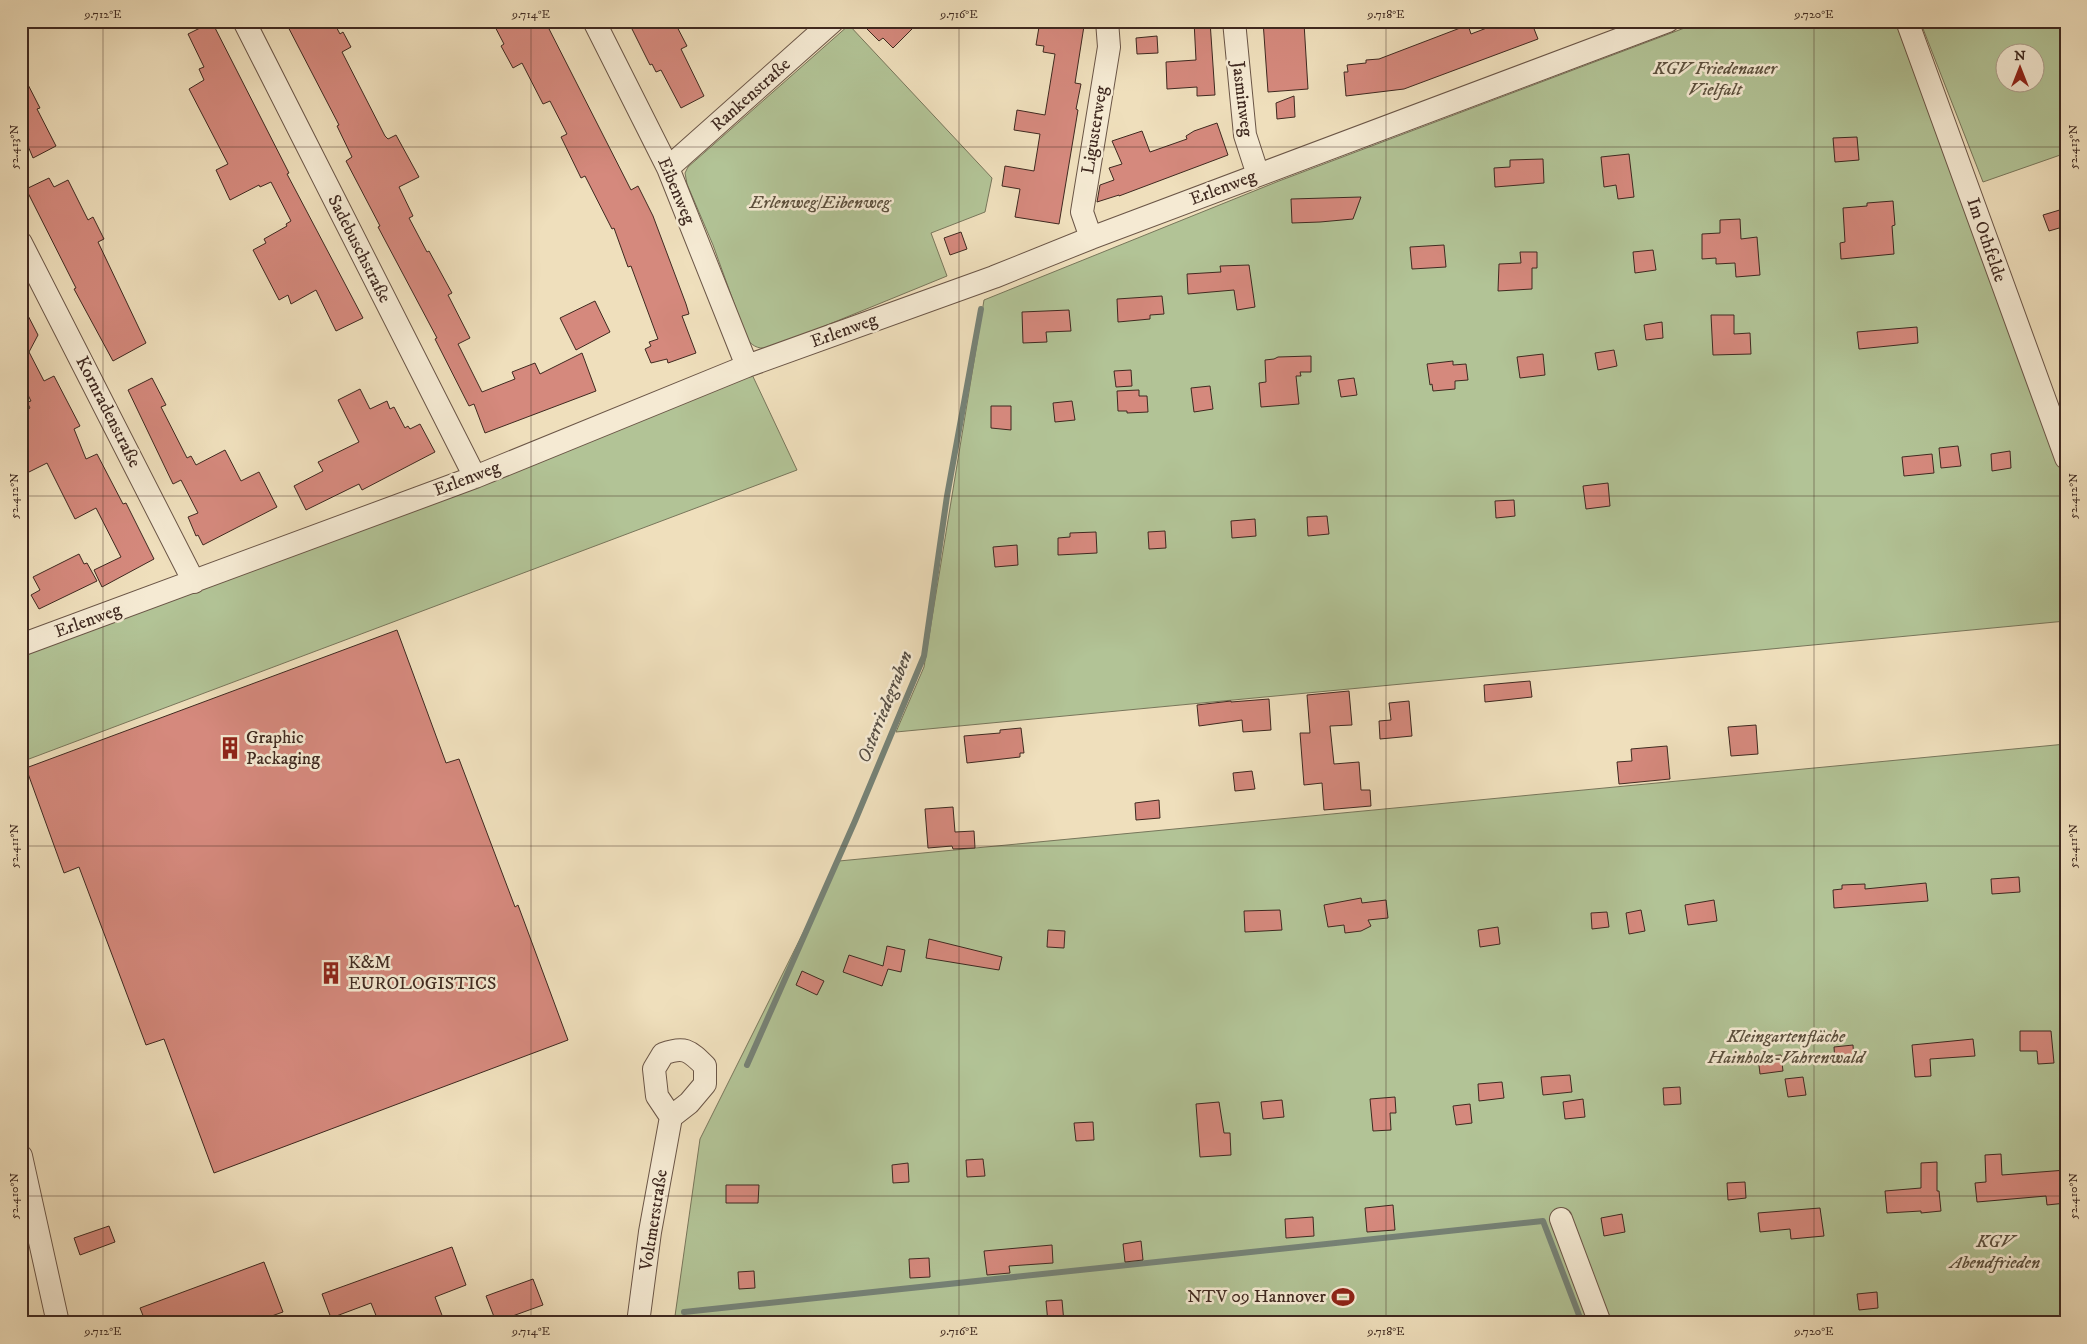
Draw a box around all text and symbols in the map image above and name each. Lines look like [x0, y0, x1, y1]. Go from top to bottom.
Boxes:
text: 9.712°E [83, 7, 122, 22]
text: 9.714°E [511, 7, 551, 22]
text: 9.716°E [939, 7, 978, 22]
text: 9.718°E [1366, 7, 1405, 22]
text: 9.720°E [1793, 7, 1834, 22]
north arrow [1994, 42, 2044, 92]
text: N [2014, 47, 2026, 65]
street label: Rankenstraße [707, 54, 795, 136]
street label: Jasminweg [1226, 58, 1258, 138]
park label: KGV Friedenauer Vielfalt [1652, 58, 1778, 101]
street label: Ligusterweg [1077, 84, 1113, 176]
text: 52.413°N [7, 125, 22, 169]
text: 52.413°N [2066, 125, 2081, 169]
street label: Eibenweg [652, 154, 700, 228]
street label: Erlenweg [1187, 165, 1259, 211]
street label: Sadebuschstraße [322, 191, 396, 307]
park label: Erlenweg/Eibenweg [749, 192, 892, 214]
street label: Im Othfelde [1961, 195, 2011, 285]
street label: Erlenweg [808, 309, 880, 353]
street label: Kornradenstraße [71, 353, 145, 471]
street label: Erlenweg [431, 456, 503, 502]
text: 52.412°N [7, 473, 22, 519]
text: 52.412°N [2066, 473, 2081, 519]
street label: Erlenweg [52, 599, 124, 643]
water label: Osterriedegraben [852, 647, 918, 766]
place label: Graphic Packaging [246, 727, 320, 770]
building icon: Graphic Packaging [217, 735, 243, 761]
text: 52.411°N [7, 824, 22, 868]
text: 52.411°N [2066, 824, 2081, 868]
place label: K&M EUROLOGISTICS [348, 952, 496, 995]
building icon: K&M EUROLOGISTICS [318, 960, 344, 986]
park label: Kleingartenfläche Hainholz-Vahrenwald [1707, 1026, 1867, 1069]
street label: Voltmerstraße [635, 1168, 673, 1273]
text: 52.410°N [7, 1173, 22, 1219]
text: 52.410°N [2066, 1173, 2081, 1219]
park label: KGV Abendfrieden [1948, 1231, 2040, 1274]
sports icon: NTV 09 Hannover [1330, 1284, 1356, 1310]
place label: NTV 09 Hannover [1187, 1286, 1326, 1308]
text: 9.712°E [83, 1324, 122, 1339]
text: 9.714°E [511, 1324, 551, 1339]
text: 9.716°E [939, 1324, 978, 1339]
text: 9.718°E [1366, 1324, 1405, 1339]
text: 9.720°E [1793, 1324, 1834, 1339]

